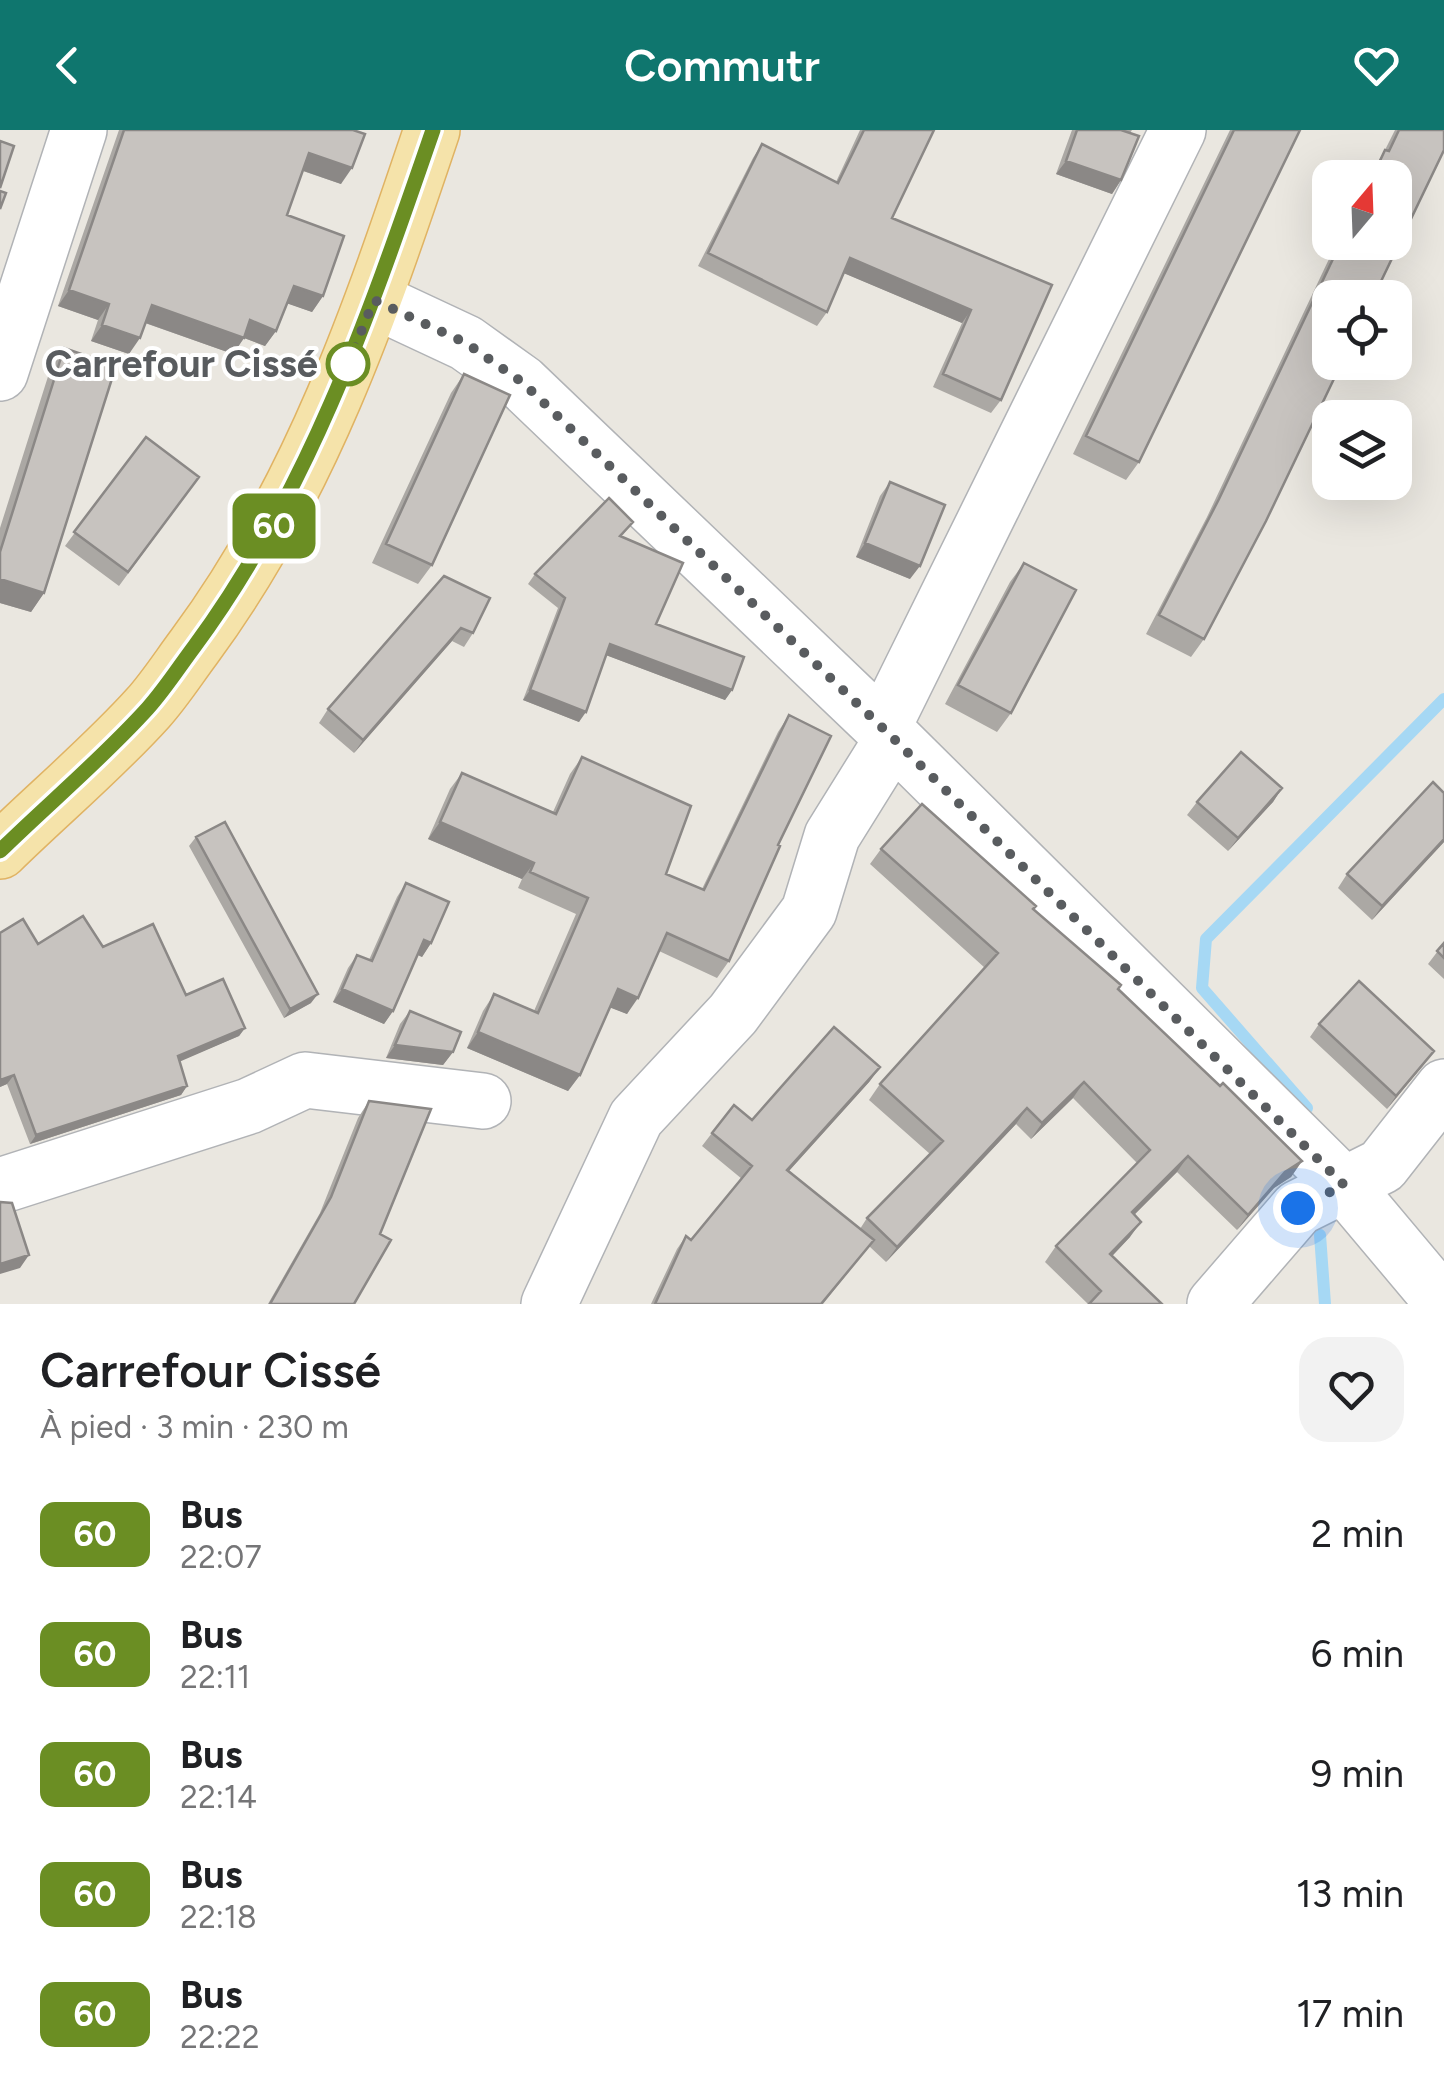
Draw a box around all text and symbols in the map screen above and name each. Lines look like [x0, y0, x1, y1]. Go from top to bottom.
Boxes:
icon: back [40, 38, 95, 93]
text: Commutr [624, 38, 820, 92]
icon: heart [1349, 38, 1404, 93]
north arrow [1312, 160, 1412, 260]
map controls [1312, 160, 1412, 500]
button: locate [1312, 280, 1412, 380]
place label: Carrefour Cissé [45, 341, 318, 387]
marker: Carrefour Cissé [327, 343, 369, 385]
button: layers [1312, 400, 1412, 500]
line badge: 60 [229, 494, 319, 558]
text: 60 [253, 505, 295, 547]
your location [1273, 1183, 1323, 1233]
button: heart [1299, 1337, 1404, 1442]
text: Carrefour Cissé [40, 1341, 381, 1399]
text: À pied · 3 min · 230 m [40, 1408, 349, 1446]
text: Bus [180, 1492, 243, 1538]
text: 2 min [1311, 1511, 1404, 1557]
text: 60 [74, 1513, 116, 1555]
text: 22:07 [180, 1538, 262, 1576]
text: Bus [180, 1612, 243, 1658]
text: 6 min [1311, 1631, 1404, 1677]
text: 60 [74, 1633, 116, 1675]
text: 22:11 [180, 1658, 250, 1696]
text: Bus [180, 1732, 243, 1778]
text: 9 min [1311, 1751, 1404, 1797]
text: 60 [74, 1753, 116, 1795]
text: 22:14 [180, 1778, 257, 1816]
text: Bus [180, 1852, 243, 1898]
text: 13 min [1296, 1871, 1404, 1917]
text: 60 [74, 1873, 116, 1915]
text: 22:18 [180, 1898, 257, 1936]
text: Bus [180, 1972, 243, 2018]
text: 17 min [1296, 1991, 1404, 2037]
text: 60 [74, 1993, 116, 2035]
text: 22:22 [180, 2018, 260, 2056]

